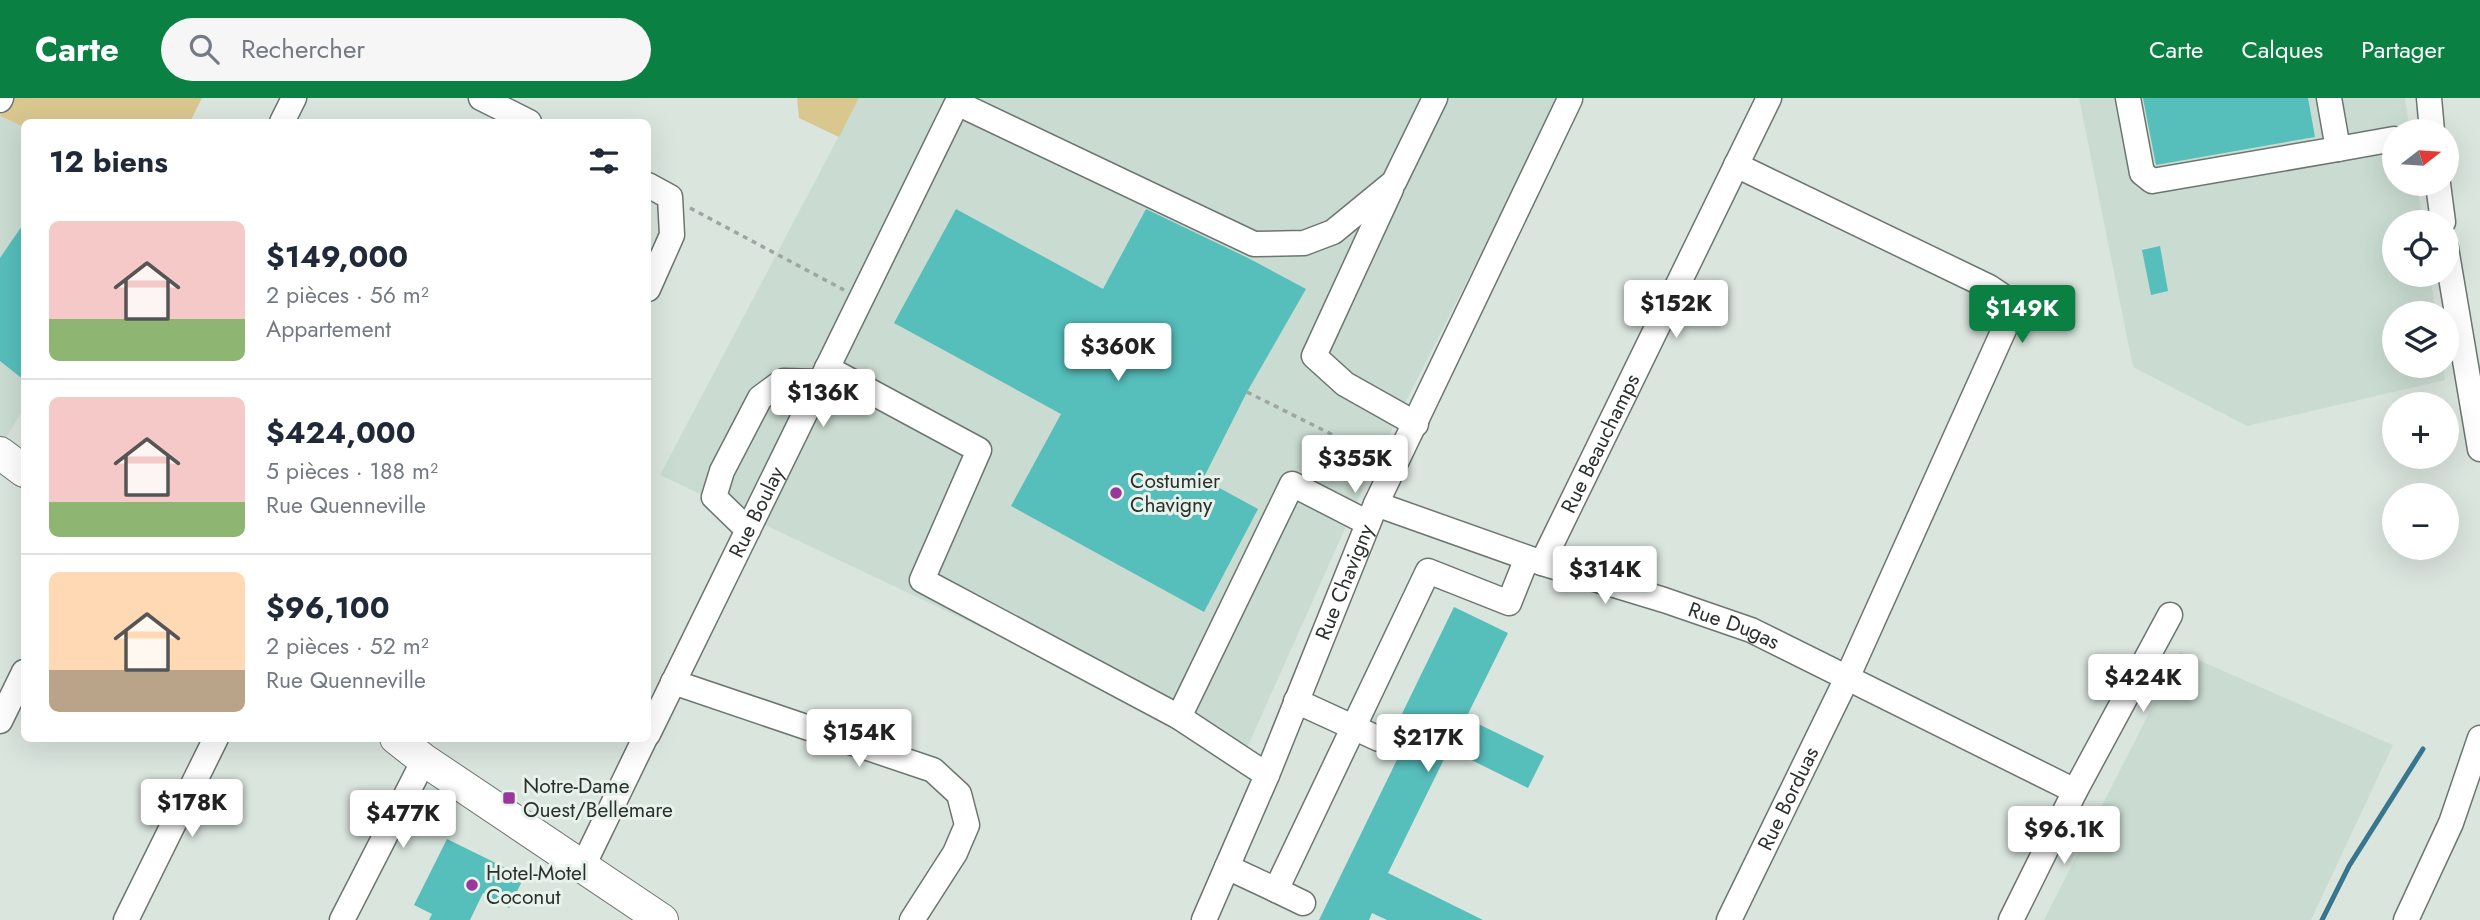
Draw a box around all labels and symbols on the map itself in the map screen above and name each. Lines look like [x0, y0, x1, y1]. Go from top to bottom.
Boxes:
north arrow [2382, 119, 2459, 196]
pin: $152K [1627, 280, 1725, 340]
pin: $149K [1973, 286, 2071, 345]
pin: $360K [1069, 324, 1167, 383]
street label: Rue Beauchamps [1554, 369, 1647, 518]
pin: $136K [774, 370, 872, 429]
pin: $355K [1306, 436, 1404, 495]
street label: Rue Boulay [722, 461, 792, 563]
place label: Costumier Chavigny [1130, 466, 1221, 520]
marker: Costumier Chavigny [1108, 485, 1124, 501]
street label: Rue Chavigny [1308, 519, 1382, 644]
pin: $314K [1556, 546, 1654, 606]
street label: Rue Dugas [1684, 594, 1785, 657]
pin: $424K [2094, 654, 2192, 714]
pin: $154K [810, 710, 908, 769]
pin: $217K [1379, 714, 1477, 774]
street label: Rue Borduas [1750, 742, 1826, 856]
place label: Notre-Dame Ouest/Bellemare [523, 771, 673, 825]
pin: $178K [143, 780, 241, 839]
pin: $477K [354, 790, 452, 850]
marker: Notre-Dame Ouest/Bellemare [501, 790, 517, 806]
pin: $96.1K [2007, 806, 2121, 866]
place label: Hotel-Motel Coconut [486, 858, 587, 912]
marker: Hotel-Motel Coconut [464, 877, 480, 893]

